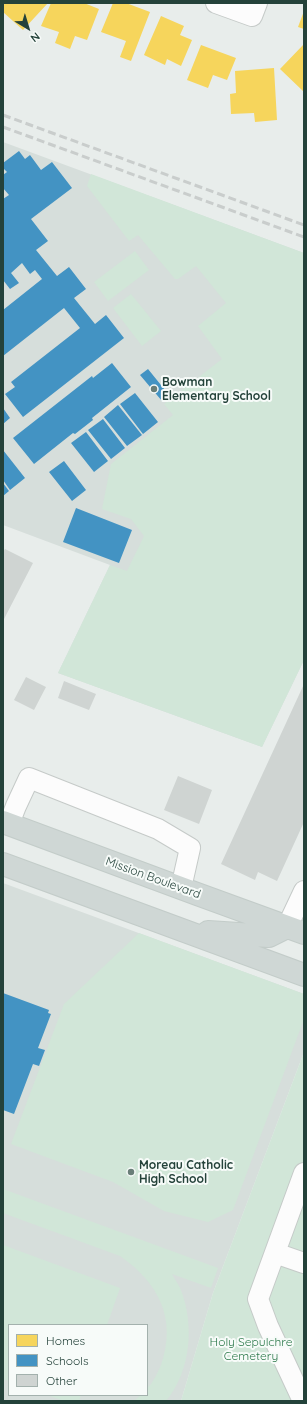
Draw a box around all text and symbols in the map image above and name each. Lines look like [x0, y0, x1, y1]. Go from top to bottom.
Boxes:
north arrow [8, 8, 48, 48]
text: N [28, 29, 43, 45]
place label: Bowman Elementary School [162, 375, 271, 403]
marker: Bowman Elementary School [149, 384, 159, 394]
street label: Mission Boulevard [103, 854, 203, 902]
place label: Moreau Catholic High School [139, 1158, 233, 1186]
marker: Moreau Catholic High School [126, 1167, 136, 1177]
legend [8, 1324, 148, 1396]
text: Homes [46, 1333, 85, 1348]
park label: Holy Sepulchre Cemetery [210, 1335, 292, 1363]
text: Schools [46, 1353, 89, 1368]
text: Other [46, 1373, 77, 1388]

